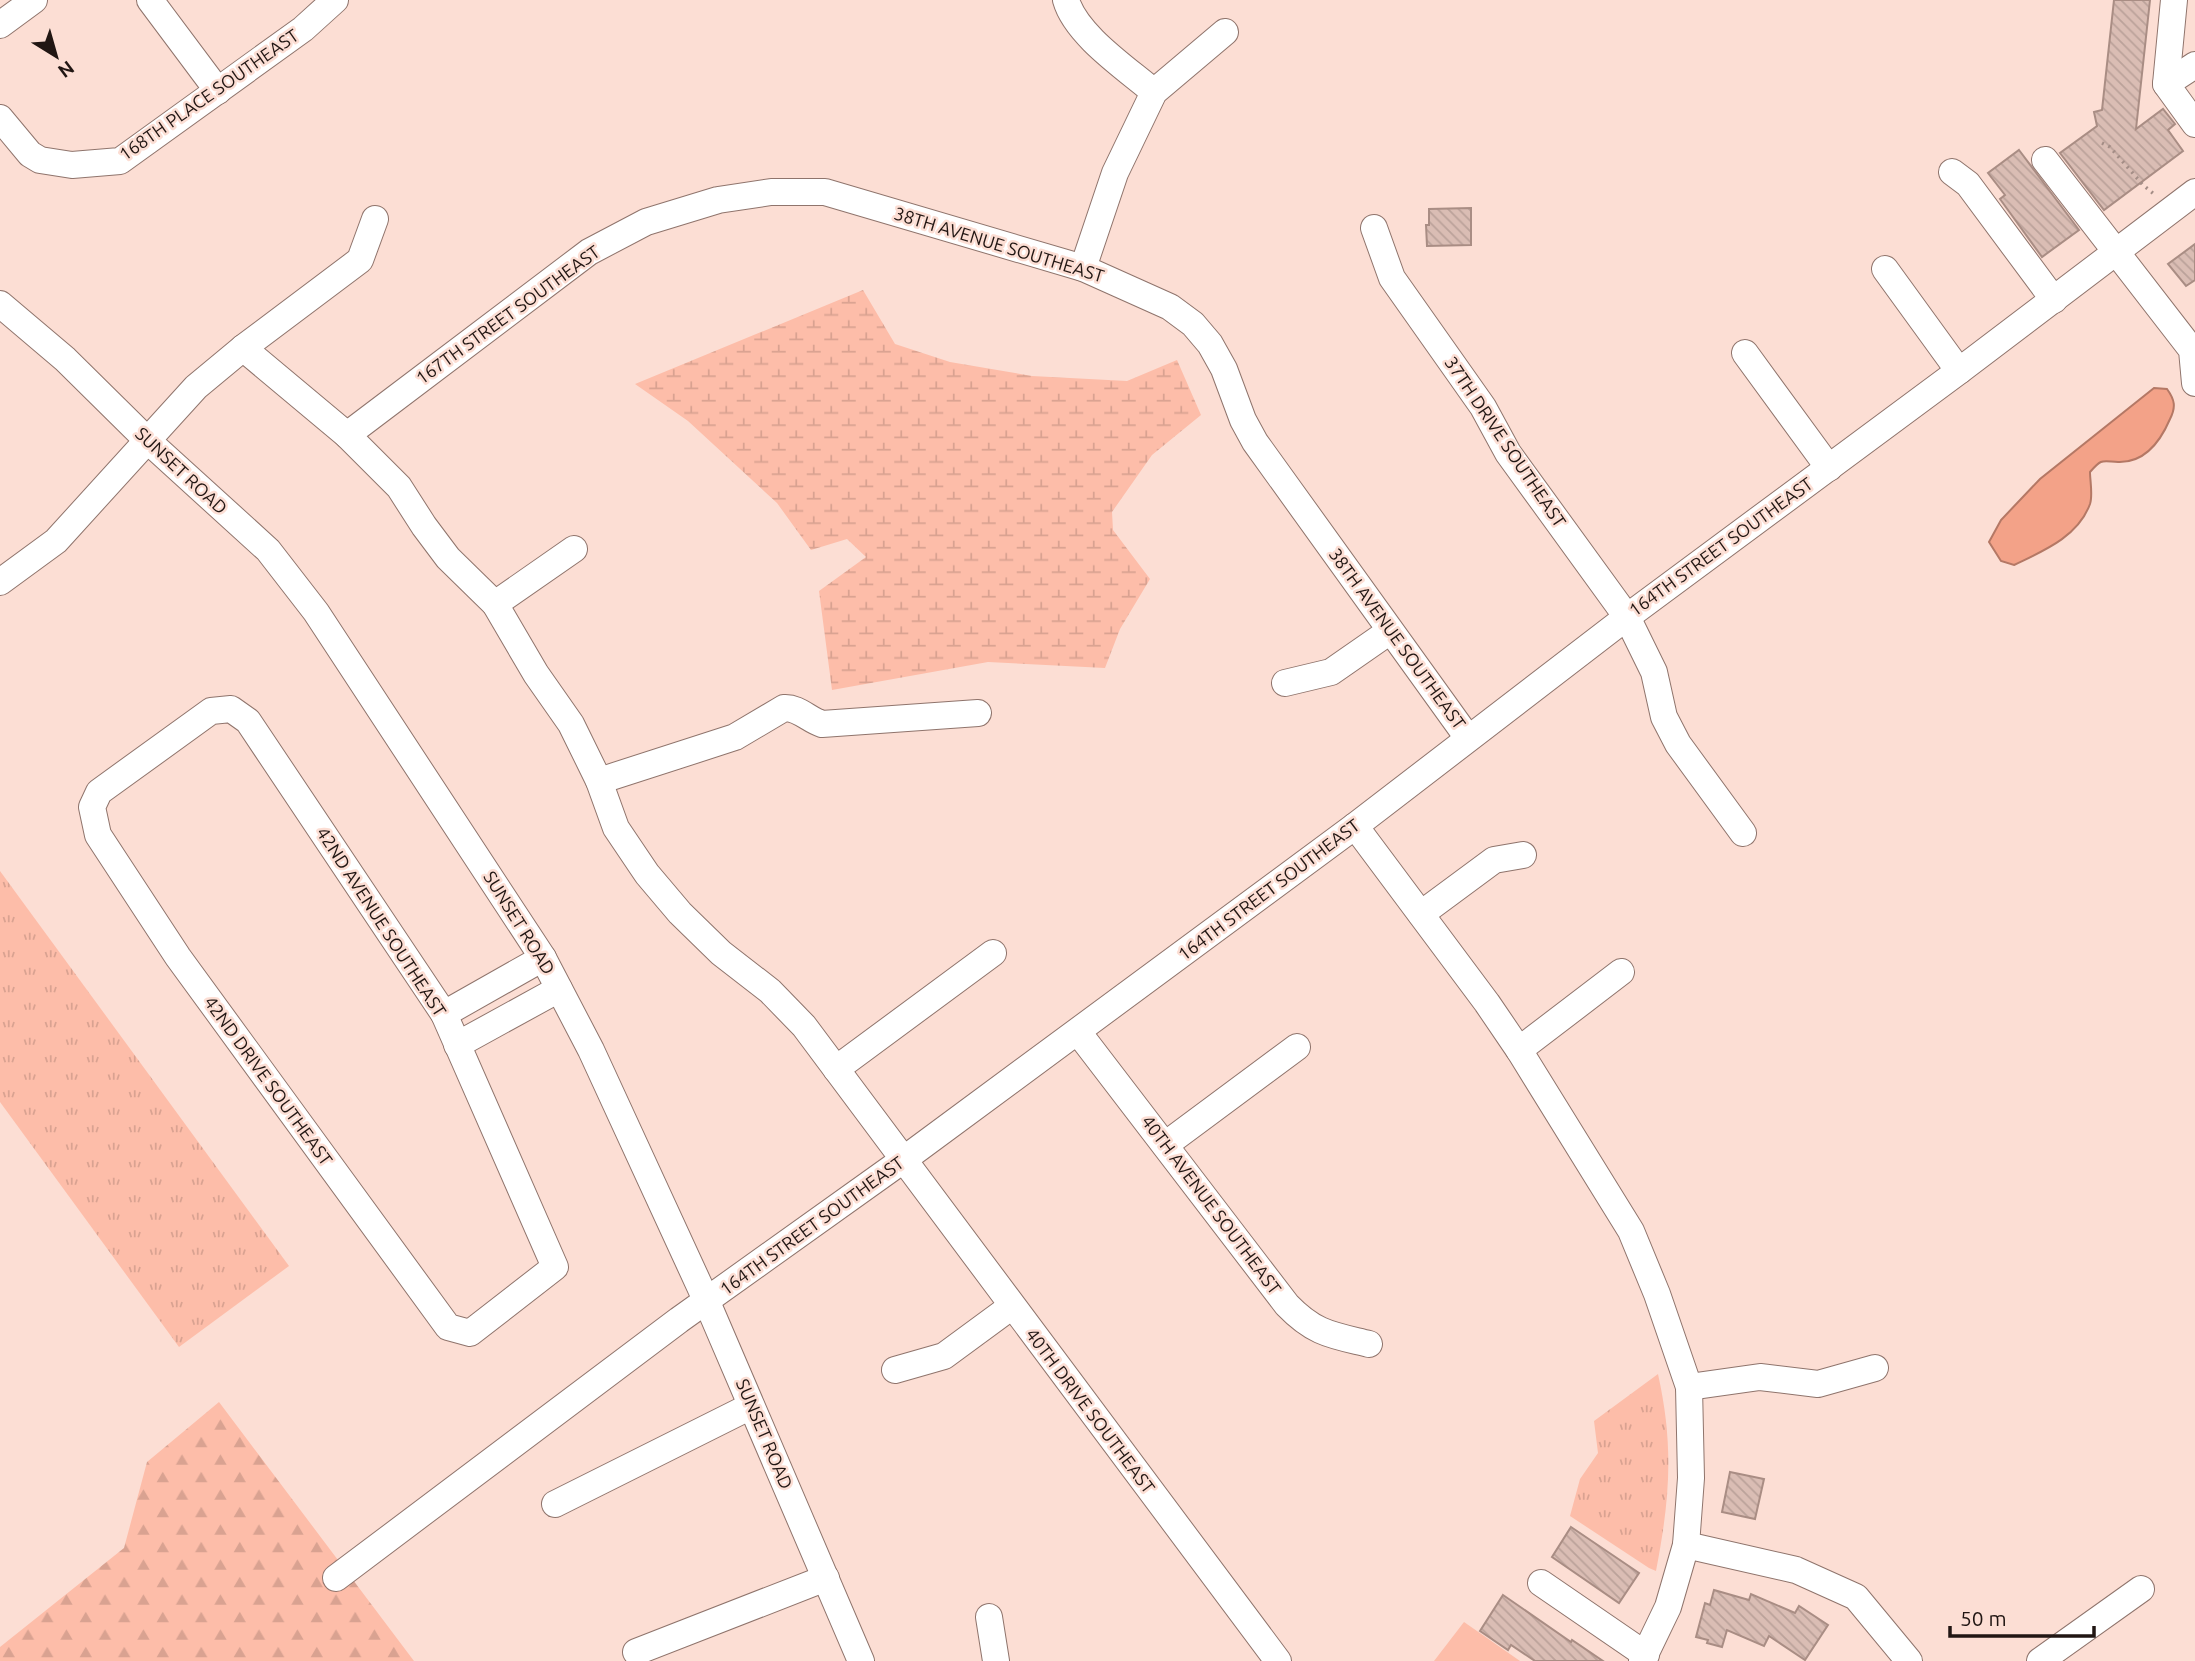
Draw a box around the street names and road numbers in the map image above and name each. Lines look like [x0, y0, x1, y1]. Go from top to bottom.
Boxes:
street label: 168TH PLACE SOUTHEAST [115, 25, 302, 164]
street label: 38TH AVENUE SOUTHEAST [892, 203, 1107, 286]
street label: 167TH STREET SOUTHEAST [412, 241, 603, 388]
street label: 37TH DRIVE SOUTHEAST [1441, 352, 1570, 530]
street label: SUNSET ROAD [132, 423, 232, 518]
street label: 164TH STREET SOUTHEAST [1625, 473, 1816, 620]
street label: 38TH AVENUE SOUTHEAST [1325, 544, 1470, 733]
street label: 164TH STREET SOUTHEAST [1174, 814, 1363, 964]
street label: 42ND AVENUE SOUTHEAST [313, 823, 451, 1020]
street label: SUNSET ROAD [480, 867, 559, 978]
street label: 42ND DRIVE SOUTHEAST [201, 992, 337, 1169]
street label: 40TH AVENUE SOUTHEAST [1138, 1111, 1286, 1298]
street label: 164TH STREET SOUTHEAST [716, 1152, 907, 1299]
street label: 40TH DRIVE SOUTHEAST [1022, 1324, 1159, 1497]
street label: SUNSET ROAD [733, 1376, 797, 1492]

